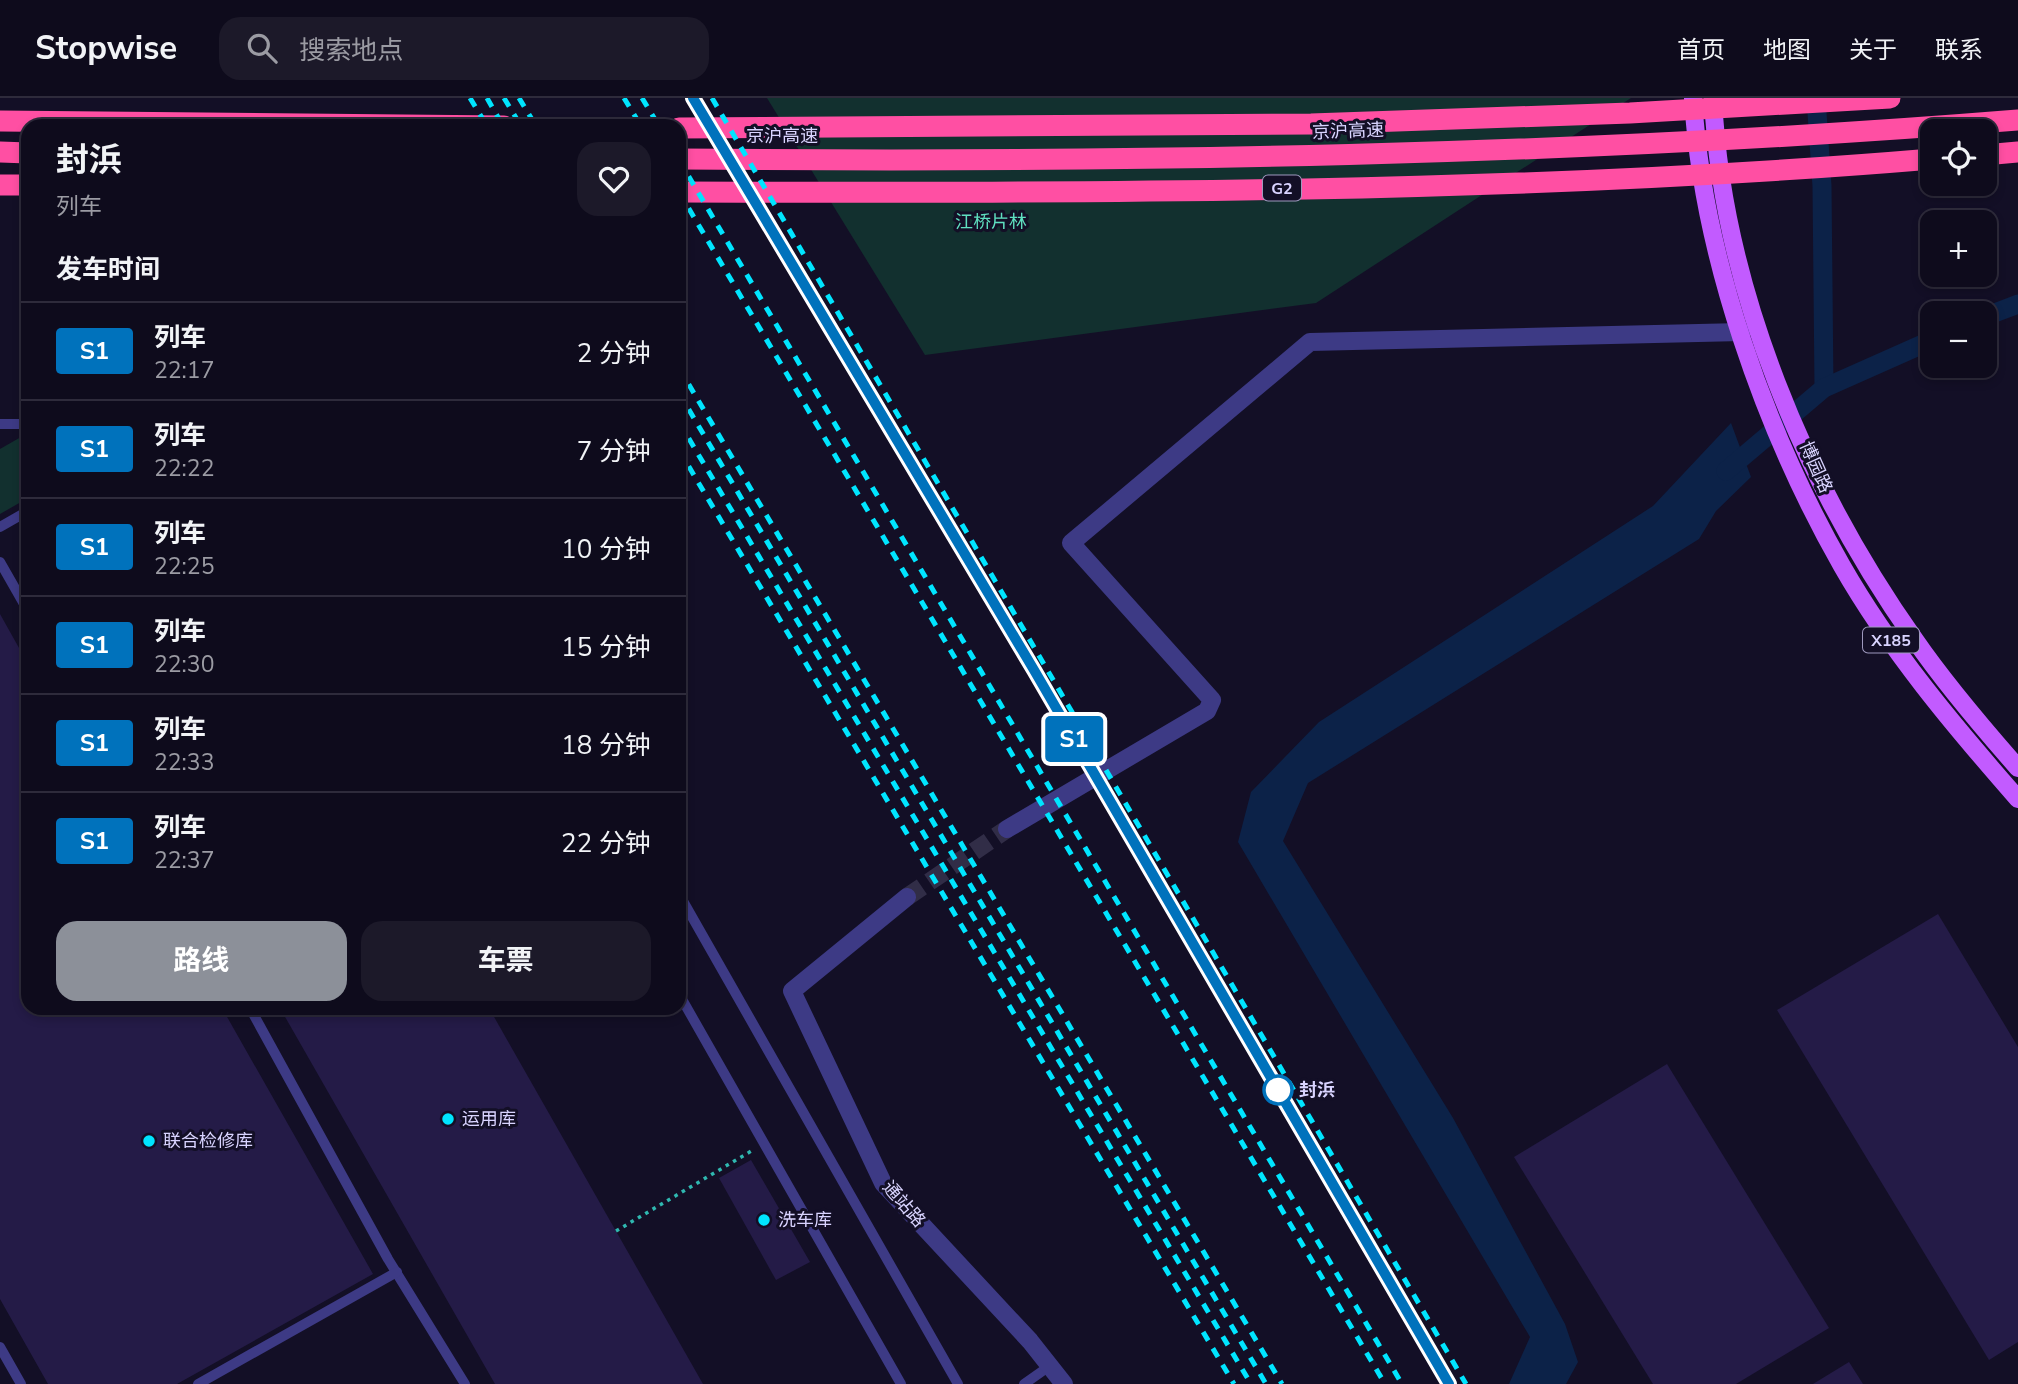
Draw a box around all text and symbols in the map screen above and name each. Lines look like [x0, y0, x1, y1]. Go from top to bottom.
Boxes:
search box [219, 17, 709, 80]
text: Stopwise [35, 26, 177, 71]
icon: search [243, 29, 281, 67]
text: 搜索地点 [299, 33, 403, 68]
text: 首页 [1677, 34, 1725, 66]
text: 地图 [1763, 34, 1811, 66]
text: 关于 [1849, 34, 1897, 66]
text: 联系 [1935, 34, 1983, 66]
street label: 京沪高速 [1312, 118, 1384, 144]
map controls [1920, 119, 1997, 378]
button: locate [1920, 119, 1997, 196]
street label: 京沪高速 [746, 124, 818, 148]
text: 封浜 [56, 138, 122, 183]
button: heart [577, 142, 651, 216]
road number: G2 [1263, 176, 1301, 200]
text: 列车 [56, 191, 102, 222]
park label: 江桥片林 [955, 210, 1027, 234]
button: + [1920, 210, 1997, 287]
text: 发车时间 [56, 252, 160, 287]
button: − [1920, 301, 1997, 378]
text: 列车 [154, 320, 206, 355]
text: S1 [80, 335, 109, 367]
text: 2 分钟 [577, 336, 651, 371]
text: 22:17 [154, 355, 214, 386]
text: 列车 [154, 418, 206, 453]
text: S1 [80, 433, 109, 465]
text: 7 分钟 [577, 434, 651, 469]
street label: 博园路 [1794, 437, 1838, 497]
text: 22:22 [154, 453, 214, 484]
text: 列车 [154, 516, 206, 551]
text: S1 [80, 531, 109, 563]
text: 10 分钟 [561, 532, 651, 567]
text: 22:25 [154, 551, 214, 582]
text: 列车 [154, 614, 206, 649]
road number: X185 [1863, 628, 1919, 652]
text: S1 [80, 629, 109, 661]
text: 15 分钟 [561, 630, 651, 665]
text: 22:30 [154, 649, 214, 680]
text: 列车 [154, 712, 206, 747]
line badge: S1 [1042, 716, 1106, 762]
text: S1 [1059, 723, 1089, 755]
text: S1 [80, 727, 109, 759]
text: 18 分钟 [561, 728, 651, 763]
text: 22:33 [154, 747, 214, 778]
text: 列车 [154, 810, 206, 845]
text: S1 [80, 825, 109, 857]
text: 22 分钟 [561, 826, 651, 861]
text: 22:37 [154, 845, 214, 876]
button: 路线 [56, 921, 347, 1001]
button: 车票 [361, 921, 651, 1001]
marker: 封浜 [1263, 1075, 1293, 1105]
place label: 封浜 [1299, 1078, 1335, 1102]
place label: 运用库 [462, 1107, 516, 1131]
marker: 运用库 [440, 1111, 456, 1127]
place label: 联合检修库 [163, 1129, 253, 1153]
marker: 联合检修库 [141, 1133, 157, 1149]
street label: 通站路 [877, 1176, 931, 1232]
place label: 洗车库 [778, 1208, 832, 1232]
marker: 洗车库 [756, 1212, 772, 1228]

